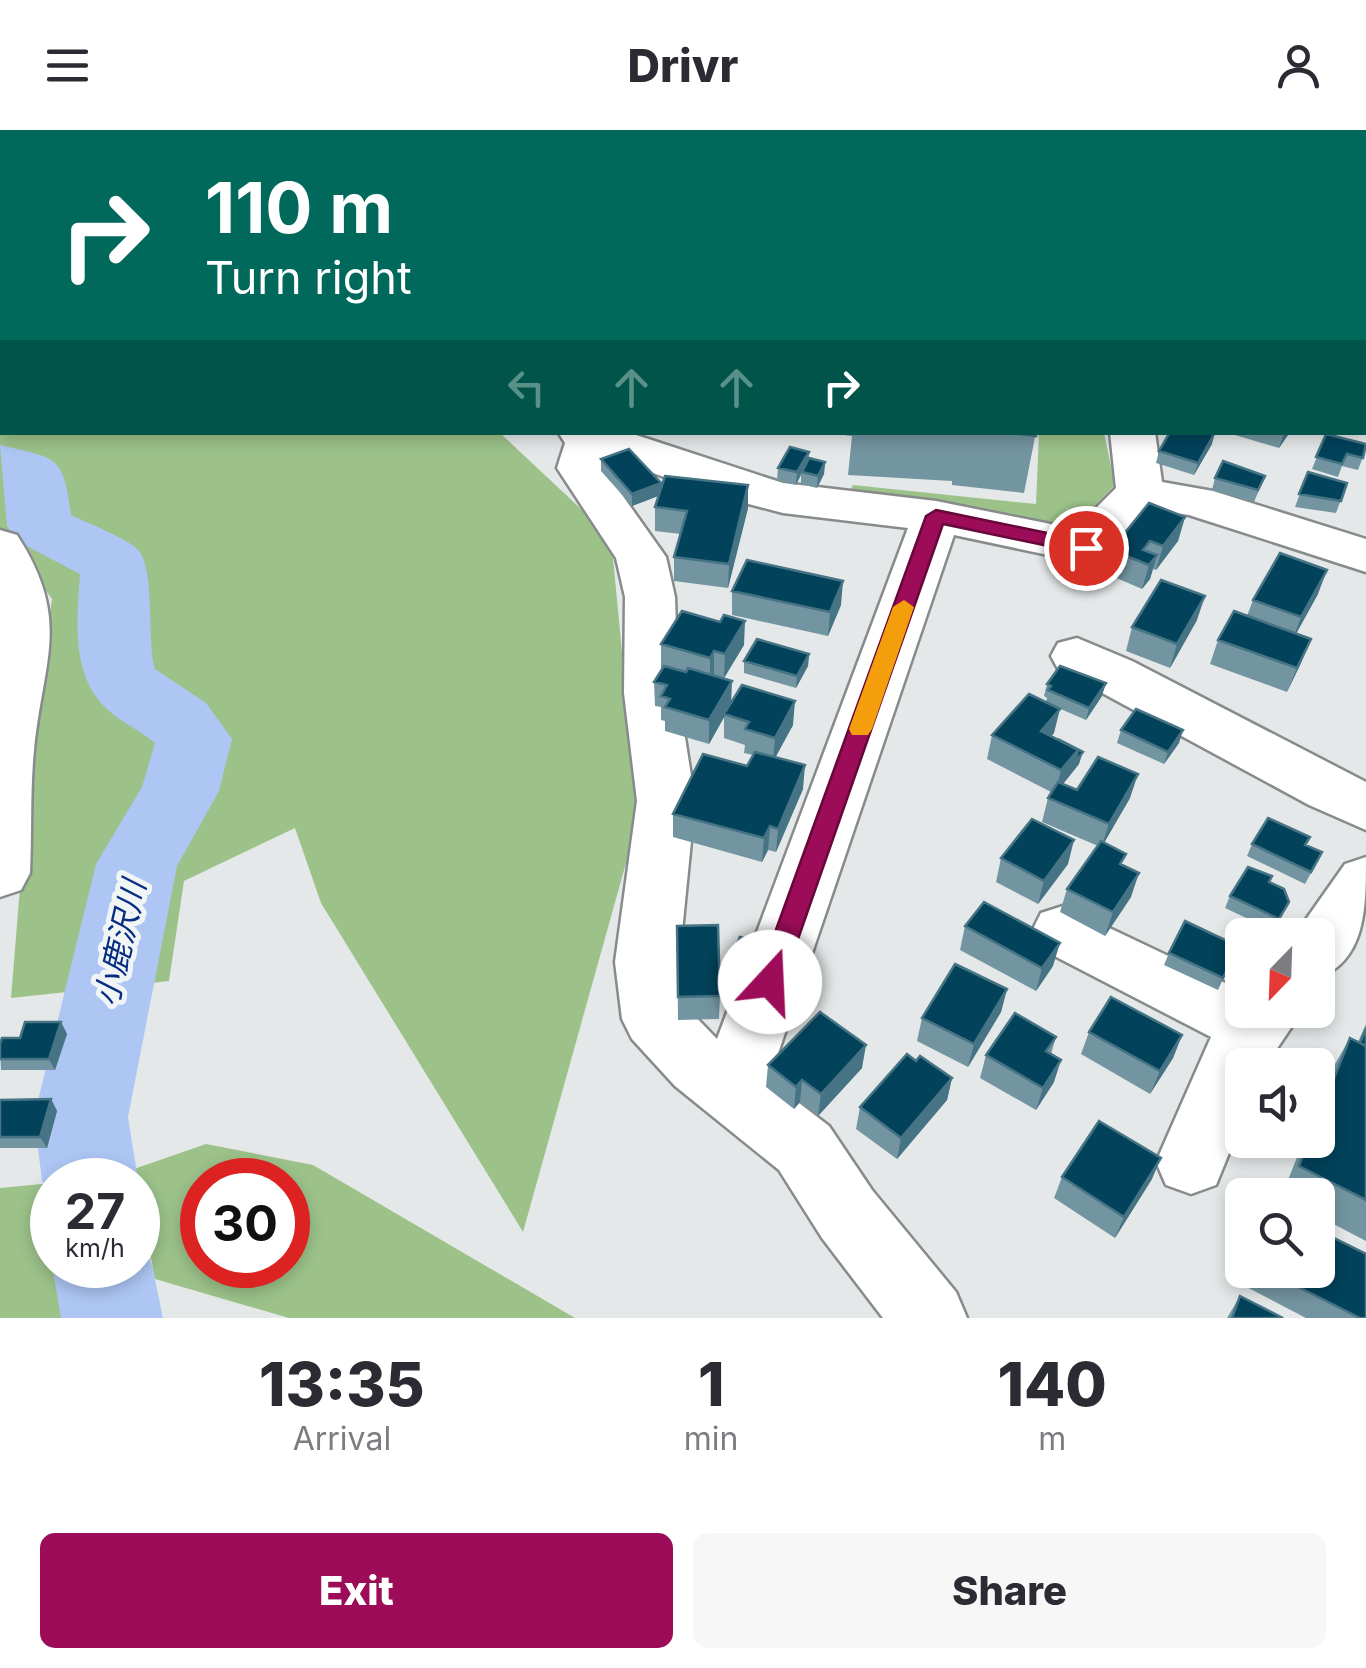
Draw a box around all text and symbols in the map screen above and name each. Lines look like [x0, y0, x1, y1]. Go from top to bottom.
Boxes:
icon: menu [40, 38, 95, 93]
text: Drivr [628, 38, 738, 93]
icon: person [1271, 38, 1326, 93]
text: 110 m [205, 165, 393, 250]
icon: right [40, 170, 170, 300]
text: Turn right [205, 250, 412, 305]
icon: left [499, 360, 554, 415]
icon: ahead [604, 360, 659, 415]
icon: ahead [709, 360, 764, 415]
icon: right [814, 360, 869, 415]
pin [1044, 506, 1129, 591]
icon: arrive [1059, 521, 1114, 576]
water label: 小鹿沢川 [87, 873, 154, 1010]
north arrow [1225, 918, 1335, 1028]
map controls [1225, 918, 1335, 1288]
position arrow [718, 930, 822, 1034]
button: sound [1225, 1048, 1335, 1158]
speed limit sign: 30 [180, 1158, 310, 1288]
button: search [1225, 1178, 1335, 1288]
text: 27 [65, 1181, 125, 1241]
text: km/h [65, 1233, 125, 1263]
text: 13:35 [259, 1348, 425, 1420]
text: 1 [698, 1348, 724, 1420]
text: 140 [998, 1348, 1107, 1420]
text: Arrival [293, 1419, 391, 1458]
text: min [684, 1419, 738, 1458]
text: m [1038, 1419, 1066, 1458]
button: Exit [40, 1533, 673, 1648]
button: Share [693, 1533, 1326, 1648]

